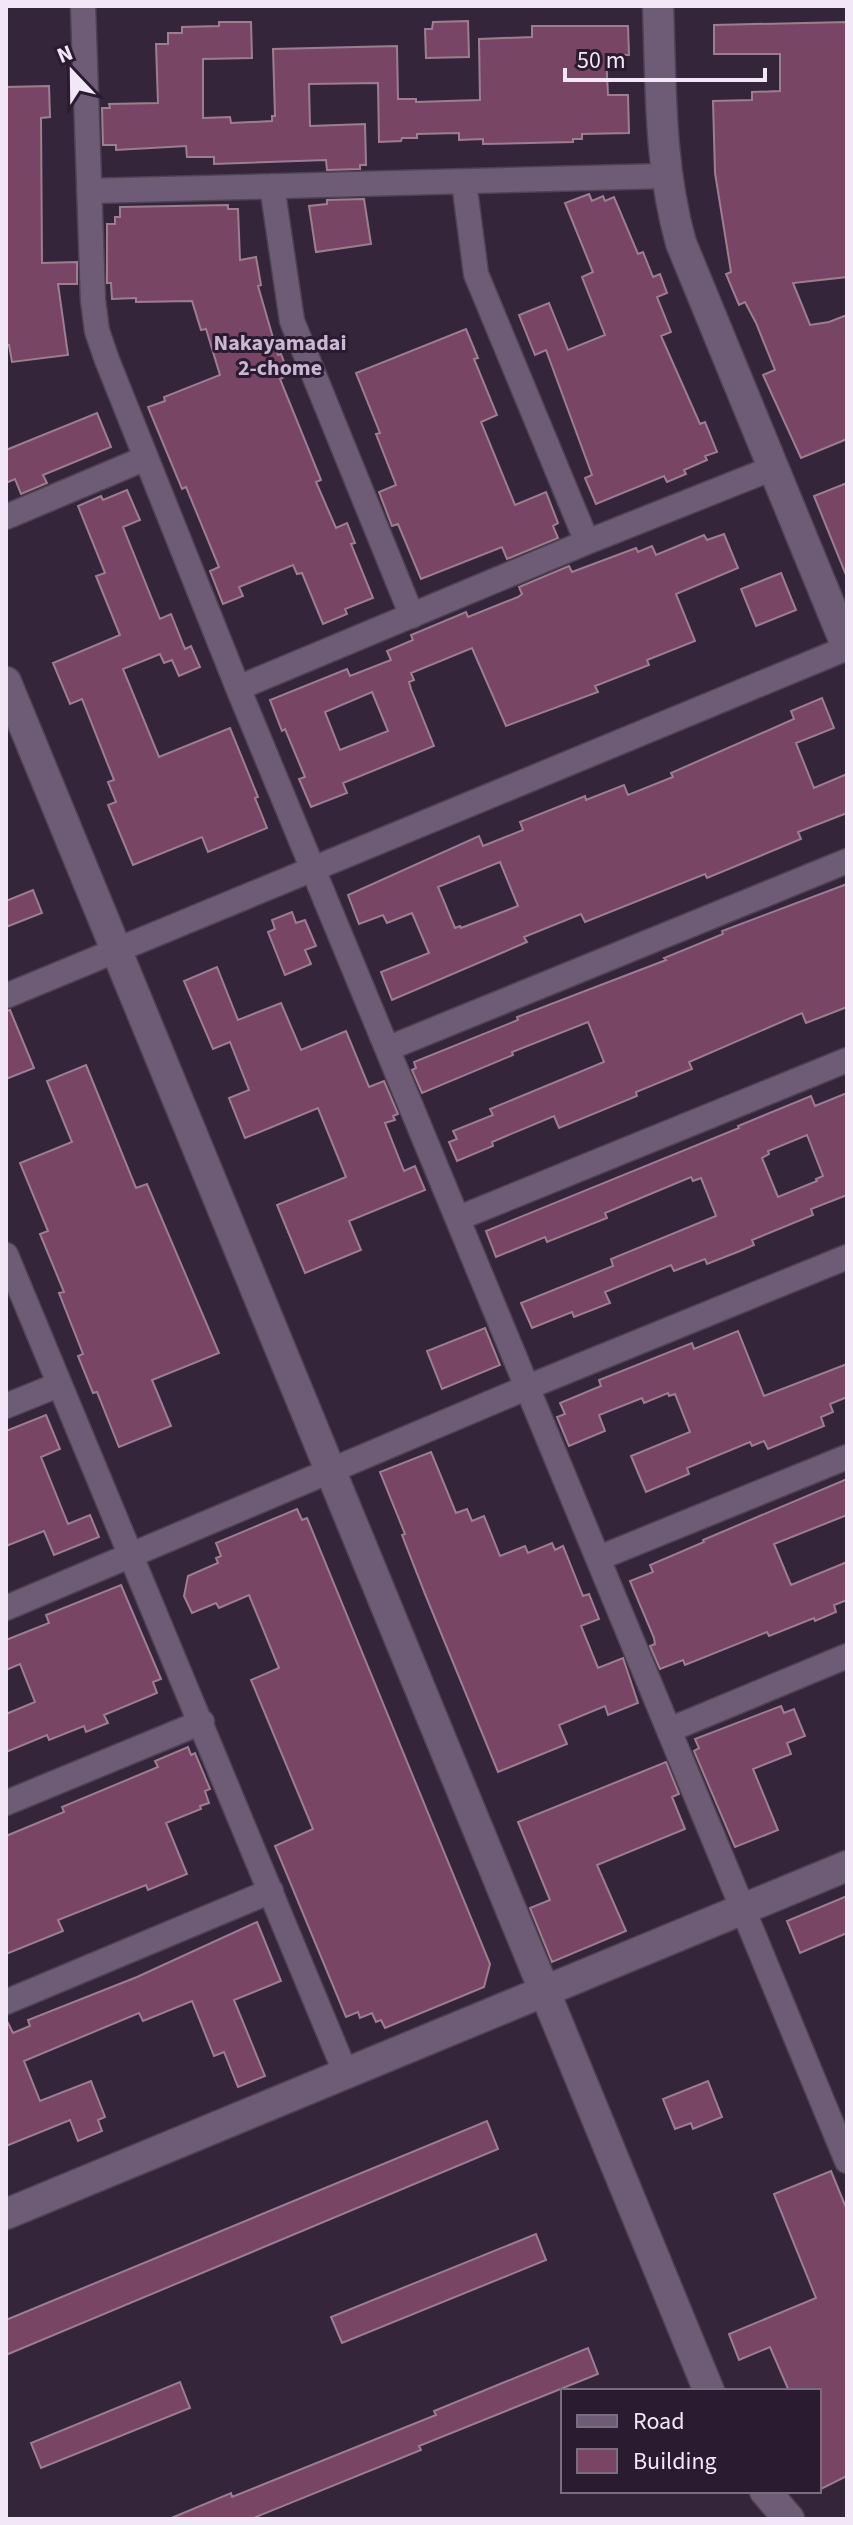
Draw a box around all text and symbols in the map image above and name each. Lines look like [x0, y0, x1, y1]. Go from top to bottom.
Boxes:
north arrow [32, 32, 112, 112]
scale bar [565, 32, 765, 82]
text: N [52, 37, 78, 72]
text: 50 m [577, 43, 626, 78]
district label: Nakayamadai 2-chome [214, 327, 347, 384]
legend [561, 2389, 821, 2493]
text: Road [633, 2404, 685, 2439]
text: Building [633, 2444, 717, 2479]

